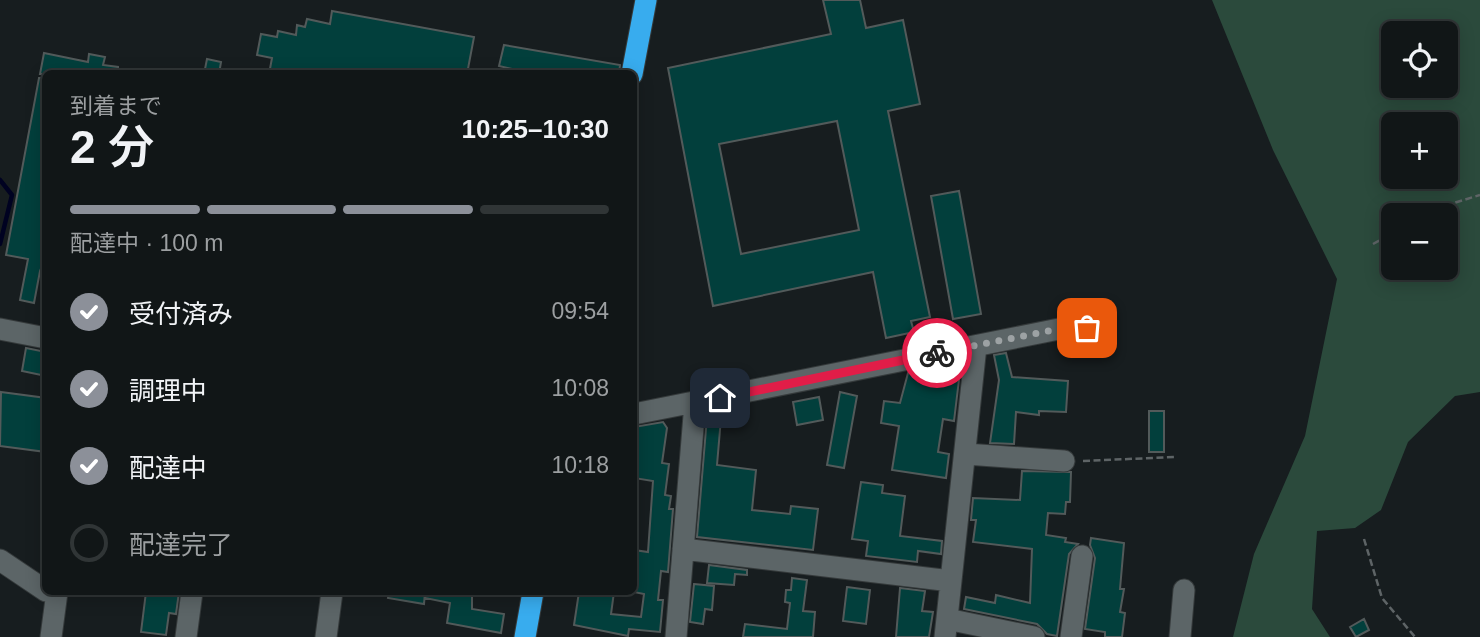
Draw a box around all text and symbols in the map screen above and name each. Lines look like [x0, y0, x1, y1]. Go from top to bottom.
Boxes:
map controls [1381, 21, 1458, 280]
button: locate [1381, 21, 1458, 98]
text: 到着まで [70, 93, 162, 119]
button: + [1381, 112, 1458, 189]
text: 10:25–10:30 [462, 114, 609, 144]
text: 2 分 [70, 121, 154, 173]
button: − [1381, 203, 1458, 280]
text: 配達中 · 100 m [70, 230, 223, 256]
icon: check [70, 293, 108, 331]
text: 09:54 [551, 298, 609, 324]
pin [1057, 298, 1117, 358]
text: 受付済み [129, 299, 233, 329]
icon: bag [1068, 309, 1106, 347]
courier [902, 318, 972, 388]
icon: bike [918, 334, 956, 372]
pin [690, 368, 750, 428]
icon: check [70, 370, 108, 408]
text: 10:08 [551, 375, 609, 401]
text: 調理中 [129, 376, 207, 406]
icon: home [701, 379, 739, 417]
icon: check [70, 447, 108, 485]
text: 10:18 [551, 452, 609, 478]
text: 配達中 [129, 453, 207, 483]
text: 配達完了 [129, 530, 233, 560]

